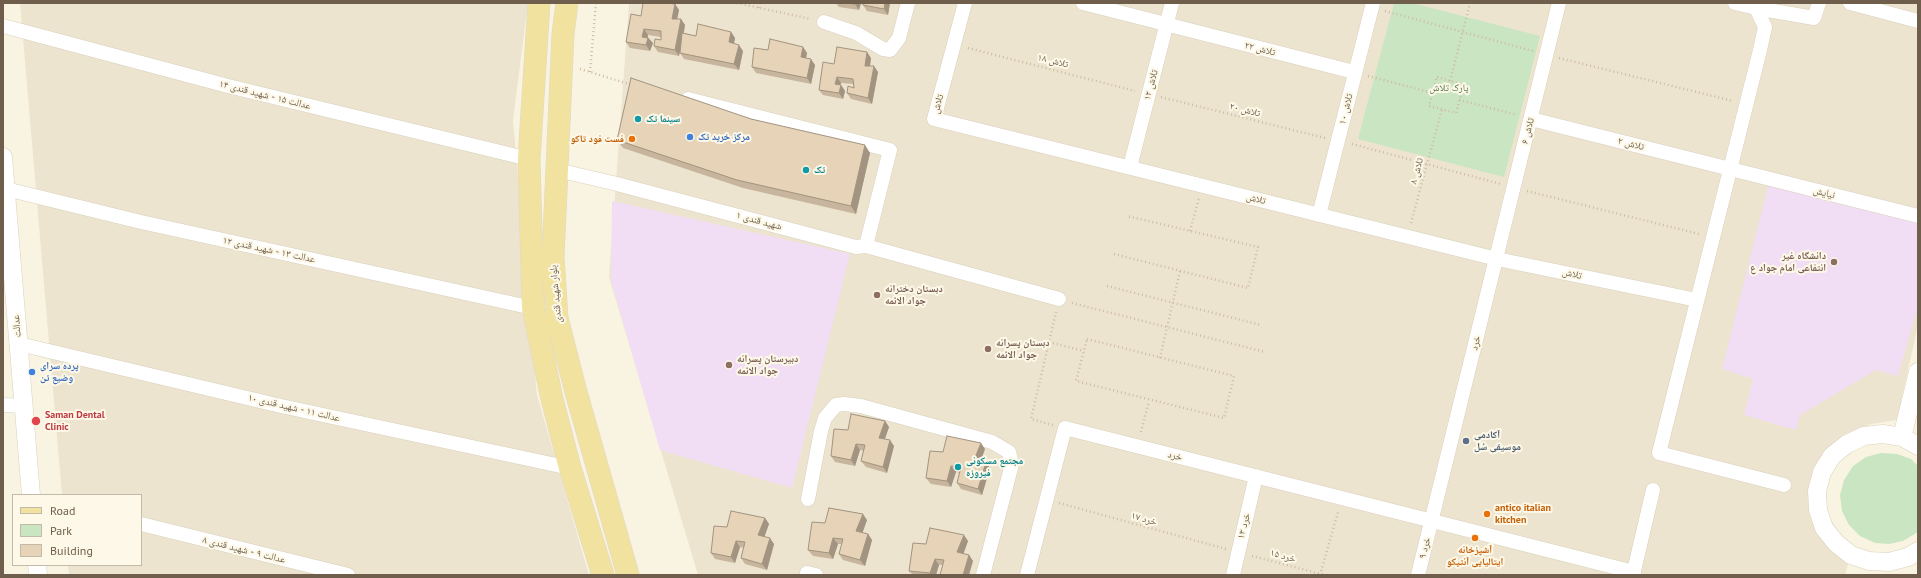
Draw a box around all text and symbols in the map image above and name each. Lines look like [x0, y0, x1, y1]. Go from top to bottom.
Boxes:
street label: تلاش ۲۲ [1243, 39, 1277, 59]
street label: تلاش ۱۸ [1036, 51, 1070, 71]
street label: تلاش ۱۲ [1141, 68, 1161, 102]
street label: عدالت ۱۵ - شهید قندی ۱۴ [218, 78, 312, 112]
park label: پارک تلاش [1429, 82, 1469, 94]
street label: تلاش ۱۰ [1336, 92, 1356, 126]
street label: تلاش [930, 93, 946, 115]
street label: تلاش ۲۰ [1228, 100, 1262, 120]
place label: سینما تک [646, 113, 680, 125]
marker: سینما تک [633, 114, 643, 124]
street label: تلاش ۶ [1519, 117, 1537, 145]
place label: مرکز خرید تک [698, 131, 750, 143]
marker: مرکز خرید تک [685, 132, 695, 142]
place label: فست فود تاکو [570, 133, 624, 145]
marker: فست فود تاکو [627, 134, 637, 144]
street label: تلاش ۲ [1617, 135, 1645, 153]
street label: تلاش ۸ [1408, 156, 1426, 186]
place label: تک [814, 164, 825, 176]
marker: تک [801, 165, 811, 175]
street label: نیایش [1812, 184, 1836, 202]
street label: تلاش [1245, 191, 1267, 207]
street label: شهيد قندی ۱ [735, 209, 783, 233]
street label: عدالت ۱۳ - شهید قندی ۱۲ [222, 234, 316, 266]
place label: دانشگاه غیر انتفاعی امام جواد ع [1750, 250, 1826, 274]
marker: دانشگاه غیر انتفاعی امام جواد ع [1829, 257, 1839, 267]
street label: بلوار شهید قندی [547, 264, 565, 324]
street label: تلاش [1561, 266, 1583, 282]
place label: دبستان دخترانه جواد الائمه [885, 283, 943, 306]
marker: دبستان دخترانه جواد الائمه [872, 290, 882, 300]
street label: عدالت [10, 314, 24, 338]
street label: خرد [1468, 334, 1484, 352]
place label: دبستان پسرانه جواد الائمه [996, 337, 1050, 360]
marker: دبستان پسرانه جواد الائمه [983, 344, 993, 354]
place label: دبیرستان پسرانه جواد الائمه [737, 353, 798, 376]
place label: پرده سرای وضیع تن [40, 360, 79, 384]
marker: دبیرستان پسرانه جواد الائمه [724, 360, 734, 370]
marker: پرده سرای وضیع تن [27, 367, 37, 377]
street label: عدالت ۱۱ - شهید قندی ۱۰ [247, 392, 341, 424]
place label: Saman Dental Clinic [45, 409, 105, 432]
marker: Saman Dental Clinic [30, 415, 42, 427]
place label: آکادمی موسیقی سُل [1474, 429, 1521, 452]
marker: آکادمی موسیقی سُل [1461, 436, 1471, 446]
street label: خرد [1166, 448, 1184, 464]
place label: مجتمع مسکونی فیروزه [966, 455, 1023, 478]
marker: مجتمع مسکونی فیروزه [953, 462, 963, 472]
legend [12, 494, 142, 566]
place label: antico italian kitchen [1495, 502, 1551, 526]
text: Road [50, 503, 75, 518]
marker: antico italian kitchen [1482, 509, 1492, 519]
street label: خرد ۱۷ [1130, 510, 1158, 528]
street label: خرد ۱۳ [1235, 512, 1253, 540]
text: Park [50, 523, 72, 538]
marker: آشپزخانه ایتالیایی آنتیکو [1470, 533, 1480, 543]
street label: عدالت ۹ - شهید قندی ۸ [201, 534, 287, 566]
street label: خرد ۹ [1416, 536, 1434, 560]
text: Building [50, 543, 93, 558]
place label: آشپزخانه ایتالیایی آنتیکو [1447, 544, 1503, 568]
street label: خرد ۱۵ [1269, 547, 1297, 565]

